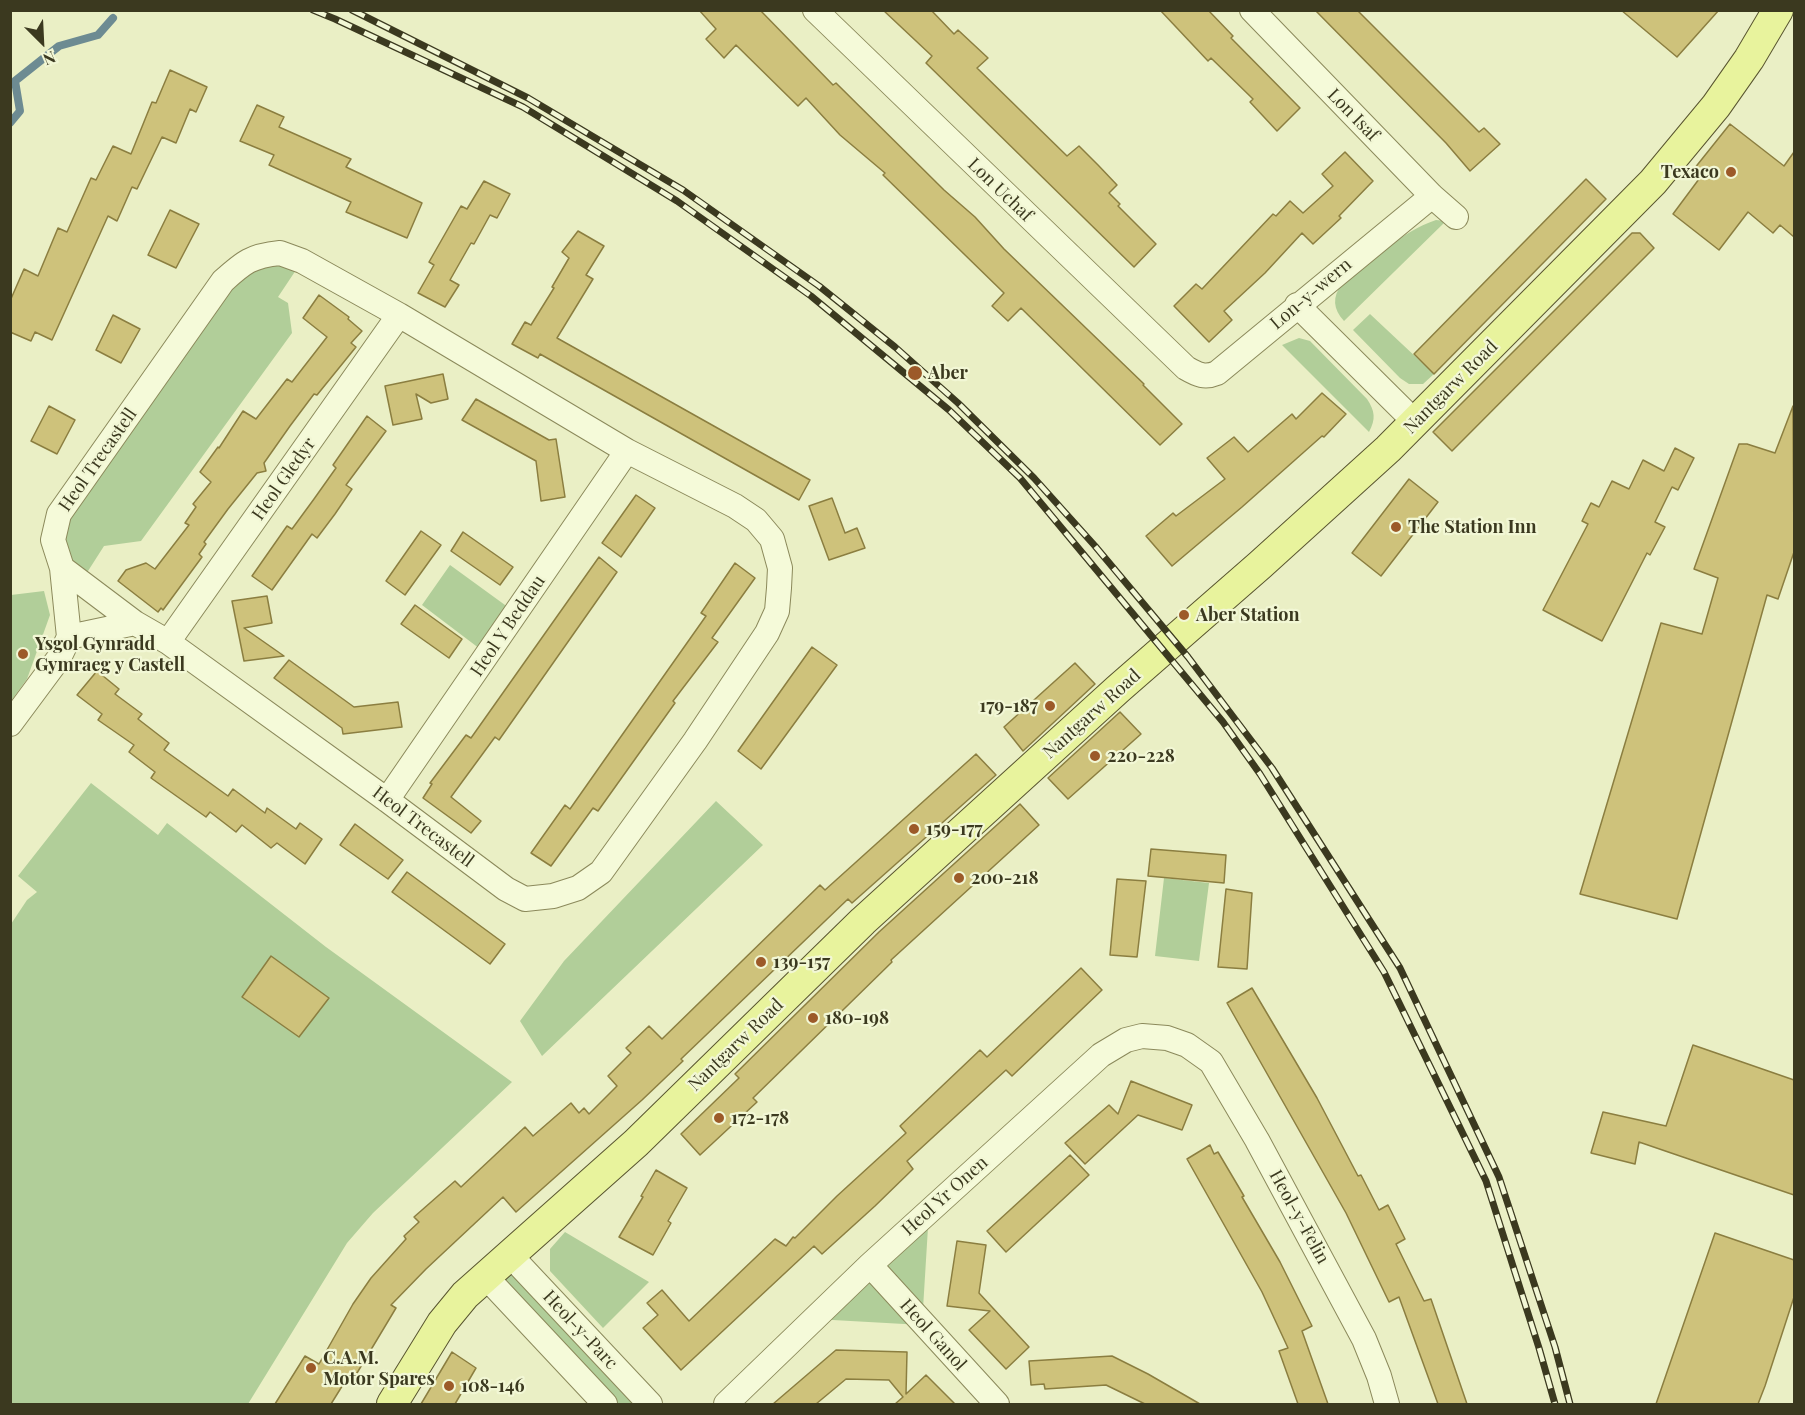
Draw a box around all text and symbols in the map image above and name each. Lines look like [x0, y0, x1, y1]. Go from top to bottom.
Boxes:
north arrow [12, 12, 72, 72]
text: N [40, 47, 59, 71]
street label: Lon Isaf [1323, 84, 1383, 146]
street label: Lon Uchaf [963, 154, 1037, 226]
place label: Texaco [1661, 161, 1719, 183]
marker: Texaco [1724, 165, 1738, 179]
street label: Lon-y-wern [1266, 254, 1356, 334]
street label: Nantgarw Road [1400, 336, 1502, 438]
place label: Aber [928, 362, 968, 384]
marker: Aber [906, 364, 924, 382]
street label: Heol Trecastell [54, 404, 142, 516]
street label: Heol Gledyr [248, 434, 320, 524]
place label: The Station Inn [1408, 516, 1537, 538]
marker: The Station Inn [1389, 520, 1403, 534]
street label: Heol Y Beddau [466, 571, 550, 681]
place label: Aber Station [1196, 604, 1300, 626]
marker: Aber Station [1177, 608, 1191, 622]
place label: Ysgol Gynradd Gymraeg y Castell [35, 633, 185, 676]
marker: Ysgol Gynradd Gymraeg y Castell [16, 647, 30, 661]
street label: Nantgarw Road [1039, 665, 1145, 763]
place label: 179-187 [979, 695, 1038, 717]
marker: 179-187 [1043, 699, 1057, 713]
place label: 220-228 [1107, 745, 1175, 767]
marker: 220-228 [1088, 749, 1102, 763]
street label: Heol Trecastell [368, 782, 478, 872]
place label: 159-177 [926, 818, 983, 840]
marker: 159-177 [907, 822, 921, 836]
place label: 200-218 [971, 867, 1039, 889]
marker: 200-218 [952, 871, 966, 885]
place label: 139-157 [773, 951, 830, 973]
marker: 139-157 [754, 955, 768, 969]
street label: Nantgarw Road [684, 994, 788, 1096]
place label: 180-198 [825, 1007, 889, 1029]
marker: 180-198 [806, 1011, 820, 1025]
place label: 172-178 [731, 1107, 789, 1129]
marker: 172-178 [712, 1111, 726, 1125]
street label: Heol Yr Onen [898, 1152, 992, 1240]
street label: Heol-y-Felin [1264, 1166, 1334, 1268]
street label: Heol-y-Parc [538, 1286, 622, 1374]
street label: Heol Ganol [895, 1295, 971, 1375]
place label: C.A.M. Motor Spares [323, 1347, 435, 1390]
marker: C.A.M. Motor Spares [304, 1361, 318, 1375]
place label: 108-146 [461, 1375, 525, 1397]
marker: 108-146 [442, 1379, 456, 1393]

